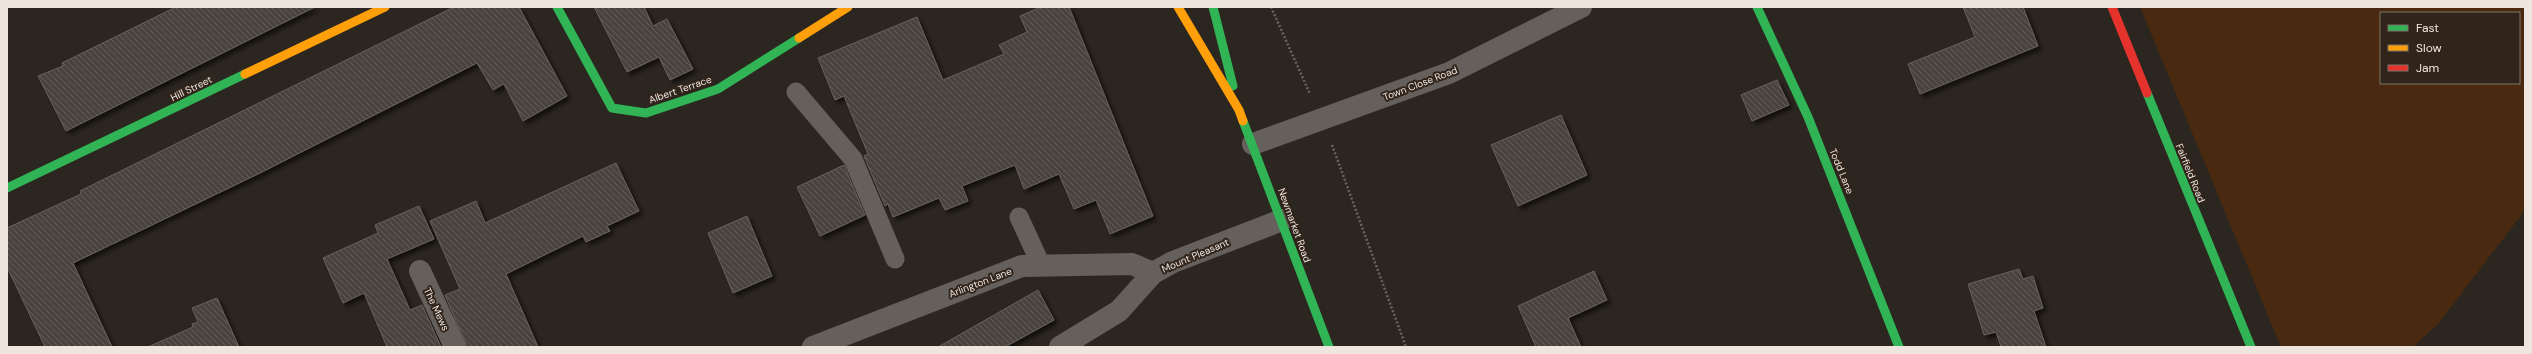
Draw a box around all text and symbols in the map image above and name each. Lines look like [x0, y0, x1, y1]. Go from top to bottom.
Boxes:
legend [2380, 12, 2520, 84]
text: Fast [2416, 20, 2439, 36]
text: Slow [2416, 40, 2442, 56]
text: Jam [2416, 60, 2439, 76]
street label: Town Close Road [1381, 63, 1459, 104]
street label: Hill Street [168, 73, 214, 104]
street label: Albert Terrace [647, 73, 714, 106]
street label: Fairfield Road [2173, 142, 2208, 205]
street label: Todd Lane [1827, 147, 1857, 196]
street label: Newmarket Road [1275, 186, 1314, 264]
street label: Mount Pleasant [1160, 235, 1231, 275]
street label: Arlington Lane [947, 264, 1014, 300]
street label: The Mews [421, 286, 452, 333]

